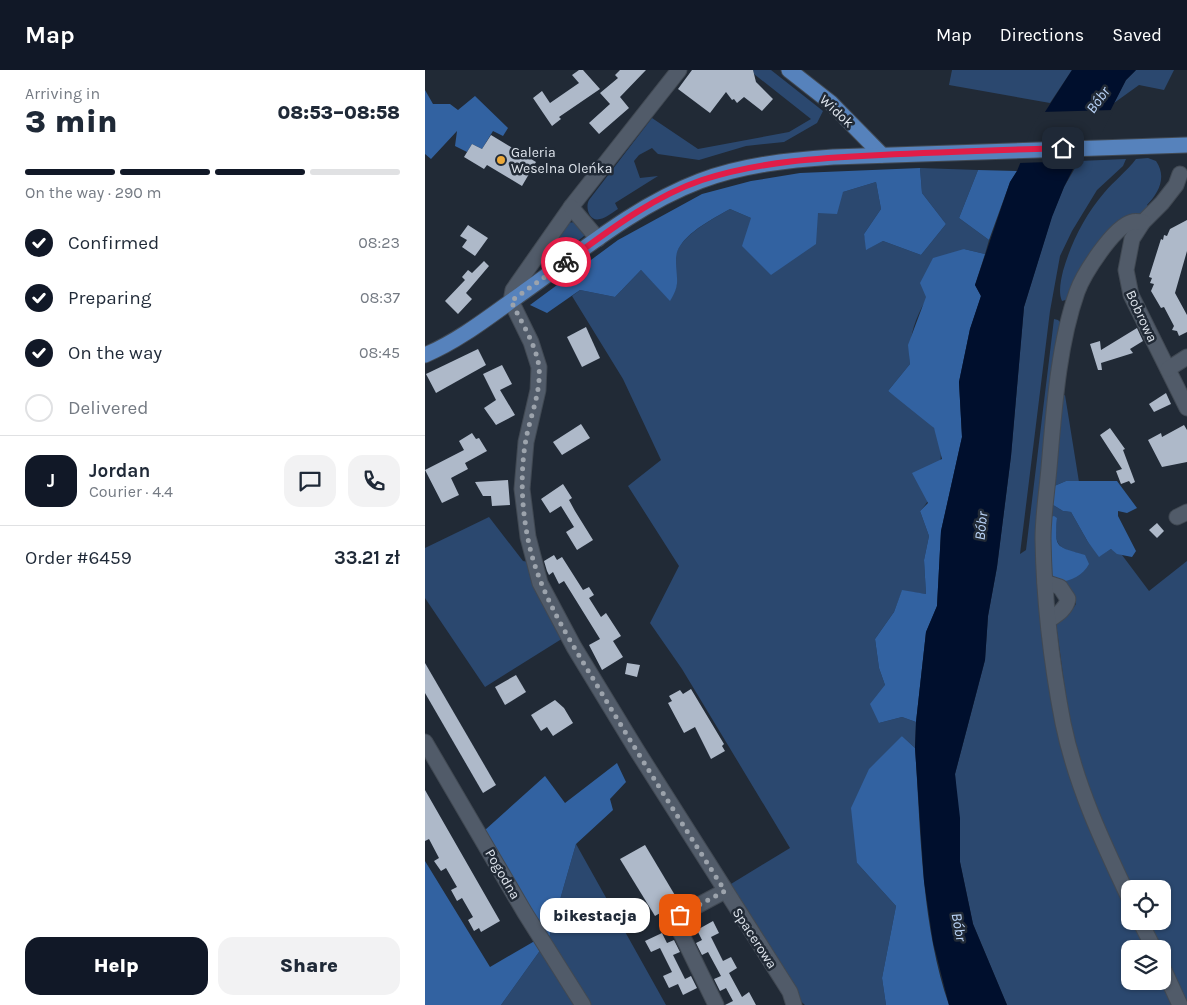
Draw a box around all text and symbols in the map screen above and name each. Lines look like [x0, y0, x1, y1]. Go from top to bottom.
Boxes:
text: Map [25, 21, 75, 49]
text: Map [936, 24, 972, 46]
text: Directions [1000, 24, 1084, 46]
text: Saved [1112, 24, 1162, 46]
water label: Bóbr [1082, 82, 1114, 117]
text: Arriving in [25, 84, 100, 103]
street label: Widok [816, 91, 857, 131]
text: 08:53–08:58 [278, 102, 400, 124]
text: 3 min [25, 103, 118, 140]
pin [1042, 127, 1084, 169]
icon: home [1049, 134, 1077, 162]
place label: Galeria Weselna Oleńka [511, 144, 612, 177]
marker: Galeria Weselna Oleńka [495, 154, 507, 166]
text: On the way · 290 m [25, 183, 162, 202]
icon: check [25, 229, 53, 257]
text: Confirmed [68, 232, 159, 254]
text: 08:23 [358, 233, 400, 252]
courier [541, 237, 591, 287]
icon: bike [552, 248, 580, 276]
icon: check [25, 284, 53, 312]
text: Preparing [68, 287, 151, 309]
text: 08:37 [360, 288, 400, 307]
street label: Bobrowa [1122, 288, 1161, 345]
icon: check [25, 339, 53, 367]
text: On the way [68, 342, 162, 364]
text: 08:45 [359, 343, 400, 362]
text: Delivered [68, 397, 148, 419]
button: chat [284, 455, 336, 507]
button: phone [348, 455, 400, 507]
text: Jordan [89, 460, 150, 482]
text: J [47, 470, 55, 492]
text: Courier · 4.4 [89, 482, 173, 501]
water label: Bóbr [971, 510, 992, 541]
text: Order #6459 [25, 547, 132, 569]
text: 33.21 zł [334, 547, 400, 569]
street label: Pogodna [481, 846, 524, 902]
map controls [1121, 880, 1171, 990]
button: locate [1121, 880, 1171, 930]
pin [659, 894, 701, 936]
callout: bikestacja [540, 898, 650, 932]
icon: bag [666, 901, 694, 929]
street label: Spacerowa [729, 905, 781, 972]
text: bikestacja [553, 906, 637, 925]
water label: Bóbr [948, 911, 971, 944]
button: Help [25, 937, 208, 995]
button: Share [218, 937, 400, 995]
button: layers [1121, 940, 1171, 990]

